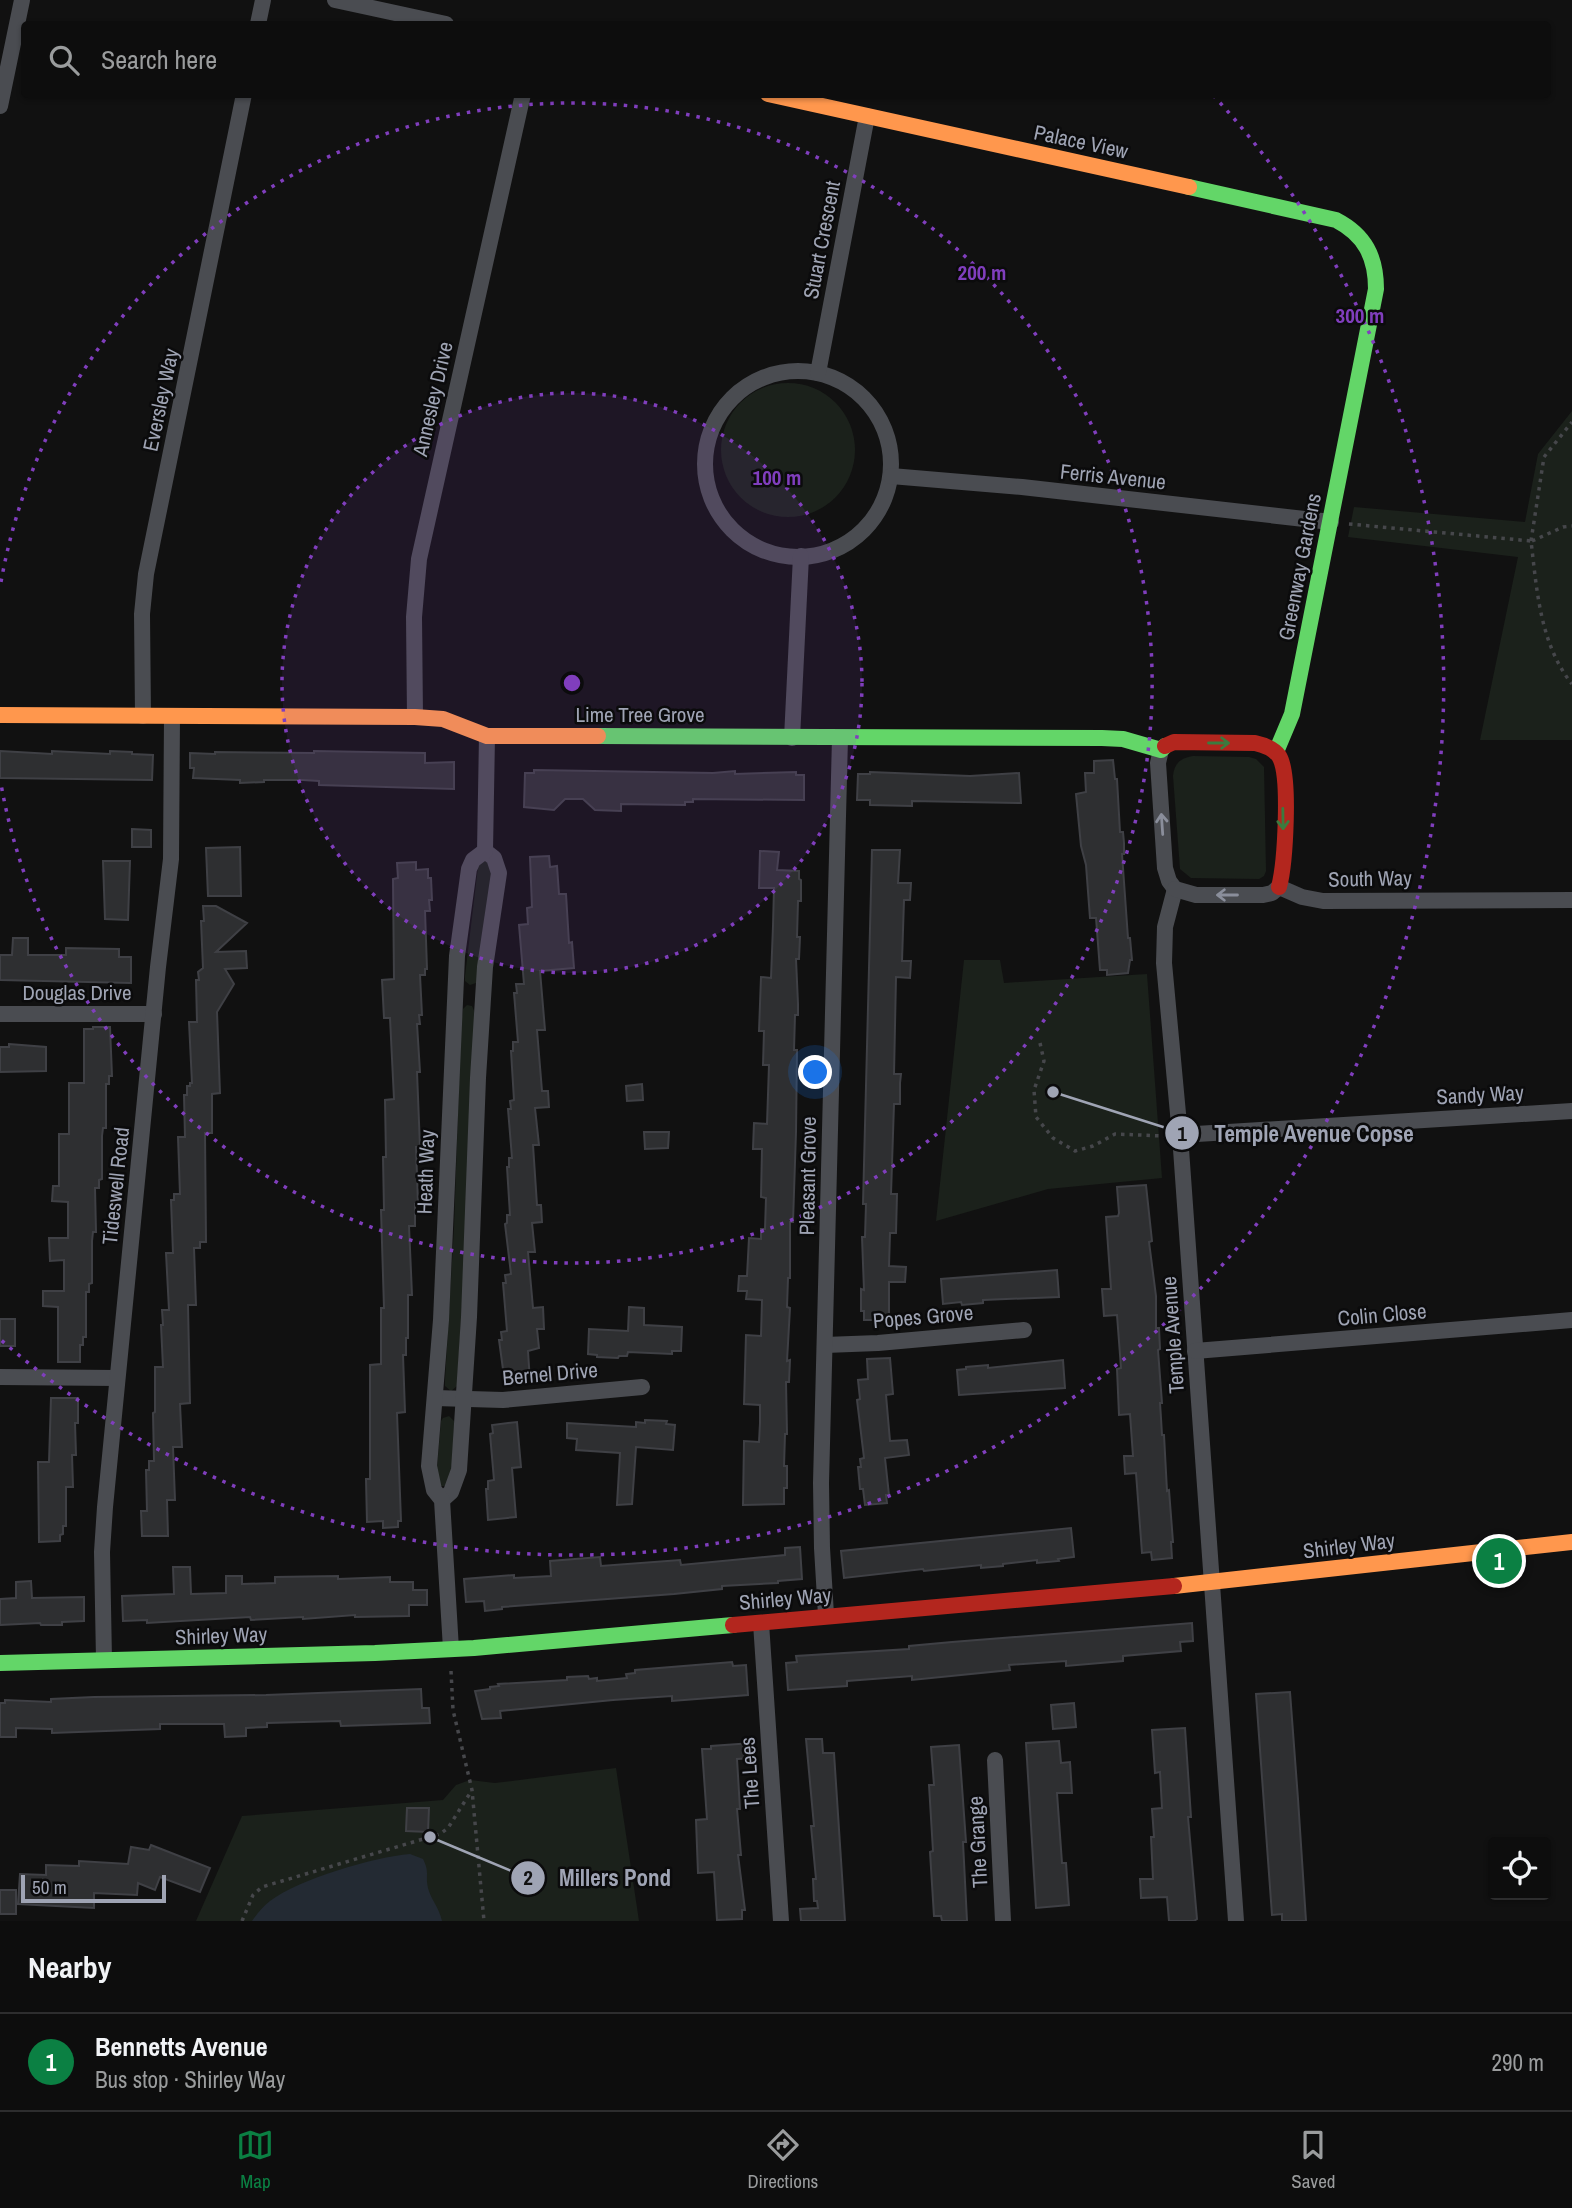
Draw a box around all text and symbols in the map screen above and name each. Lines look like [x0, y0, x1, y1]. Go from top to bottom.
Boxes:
search box [21, 21, 1551, 98]
icon: search [45, 41, 83, 79]
text: Search here [101, 42, 217, 77]
street label: Palace View [1031, 117, 1131, 166]
street label: Stuart Crescent [796, 178, 847, 301]
text: 200 m [958, 258, 1006, 287]
text: 300 m [1336, 301, 1384, 330]
street label: Annesley Drive [405, 339, 460, 460]
street label: Eversley Way [135, 345, 186, 454]
street label: Ferris Avenue [1059, 457, 1167, 496]
text: 100 m [753, 463, 801, 492]
street label: Greenway Gardens [1271, 491, 1328, 643]
centre of rings [560, 671, 584, 695]
street label: Lime Tree Grove [575, 700, 705, 729]
one-way arrow [1207, 736, 1230, 749]
one-way arrow [1276, 807, 1290, 830]
one-way arrow [1155, 813, 1168, 835]
street label: South Way [1328, 863, 1412, 894]
one-way arrow [1216, 888, 1239, 902]
street label: Douglas Drive [22, 978, 132, 1007]
your location [798, 1055, 832, 1089]
street label: Sandy Way [1436, 1078, 1525, 1111]
callout: Temple Avenue Copse [1165, 1111, 1428, 1155]
street label: Pleasant Grove [792, 1116, 823, 1236]
text: Temple Avenue Copse [1214, 1118, 1414, 1149]
text: 1 [1177, 1119, 1187, 1148]
street label: Tideswell Road [95, 1126, 136, 1246]
street label: Heath Way [410, 1129, 441, 1215]
street label: Temple Avenue [1154, 1275, 1191, 1395]
street label: Colin Close [1336, 1296, 1428, 1333]
street label: Popes Grove [872, 1298, 974, 1335]
street label: Bernel Drive [501, 1355, 599, 1392]
street label: Shirley Way [1301, 1525, 1397, 1566]
pin: 1 [1476, 1535, 1522, 1587]
street label: Shirley Way [738, 1580, 833, 1617]
street label: Shirley Way [174, 1619, 268, 1652]
street label: The Lees [733, 1736, 766, 1810]
street label: The Grange [961, 1795, 994, 1889]
map controls [1488, 1837, 1551, 1900]
button: locate [1488, 1837, 1551, 1900]
callout: Millers Pond [510, 1856, 686, 1900]
text: Millers Pond [559, 1862, 671, 1893]
text: 2 [523, 1863, 533, 1892]
scale bar [21, 1872, 166, 1904]
text: 50 m [32, 1874, 67, 1900]
text: Nearby [28, 1947, 111, 1987]
text: Bennetts Avenue [95, 2029, 268, 2064]
text: 1 [46, 2047, 56, 2078]
text: 290 m [1492, 2047, 1544, 2078]
text: Bus stop · Shirley Way [95, 2064, 285, 2095]
tab: Map [236, 2126, 274, 2194]
tab: Directions [747, 2126, 818, 2194]
tab: Saved [1291, 2126, 1336, 2194]

